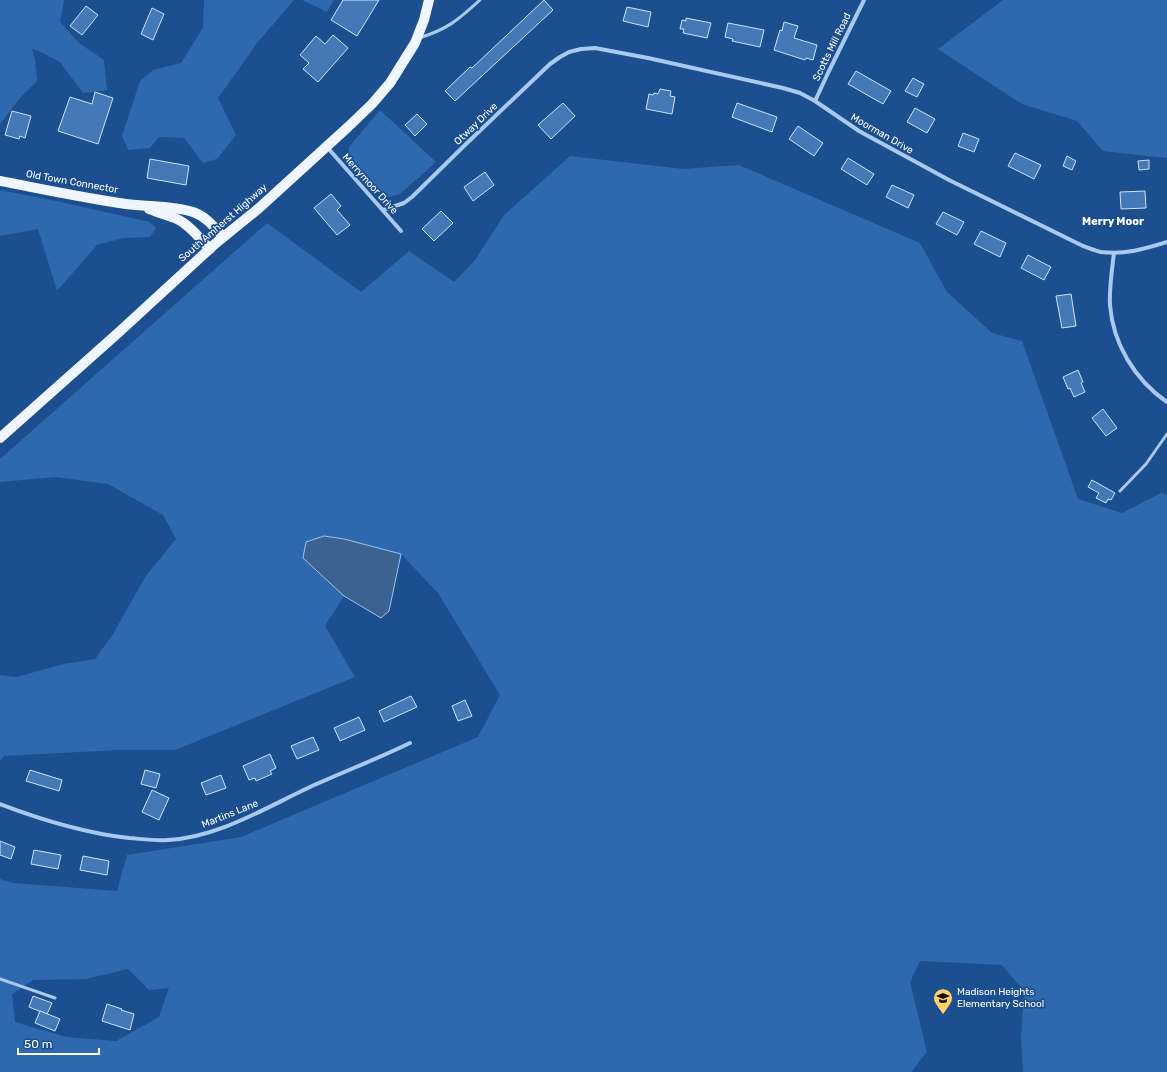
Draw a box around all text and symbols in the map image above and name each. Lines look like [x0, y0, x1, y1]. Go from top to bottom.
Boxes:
street label: Scotts Mill Road [810, 11, 854, 83]
street label: Otway Drive [452, 100, 500, 148]
street label: Moorman Drive [849, 111, 916, 157]
street label: Merrymoor Drive [340, 151, 401, 217]
street label: Old Town Connector [25, 168, 119, 196]
street label: South Amherst Highway [176, 181, 270, 265]
district label: Merry Moor [1082, 215, 1144, 228]
street label: Martins Lane [200, 797, 260, 831]
place label: Madison Heights Elementary School [957, 986, 1044, 1010]
school or university icon: Madison Heights Elementary School [932, 987, 954, 1015]
scale bar [18, 1030, 99, 1056]
text: 50 m [24, 1037, 52, 1051]

